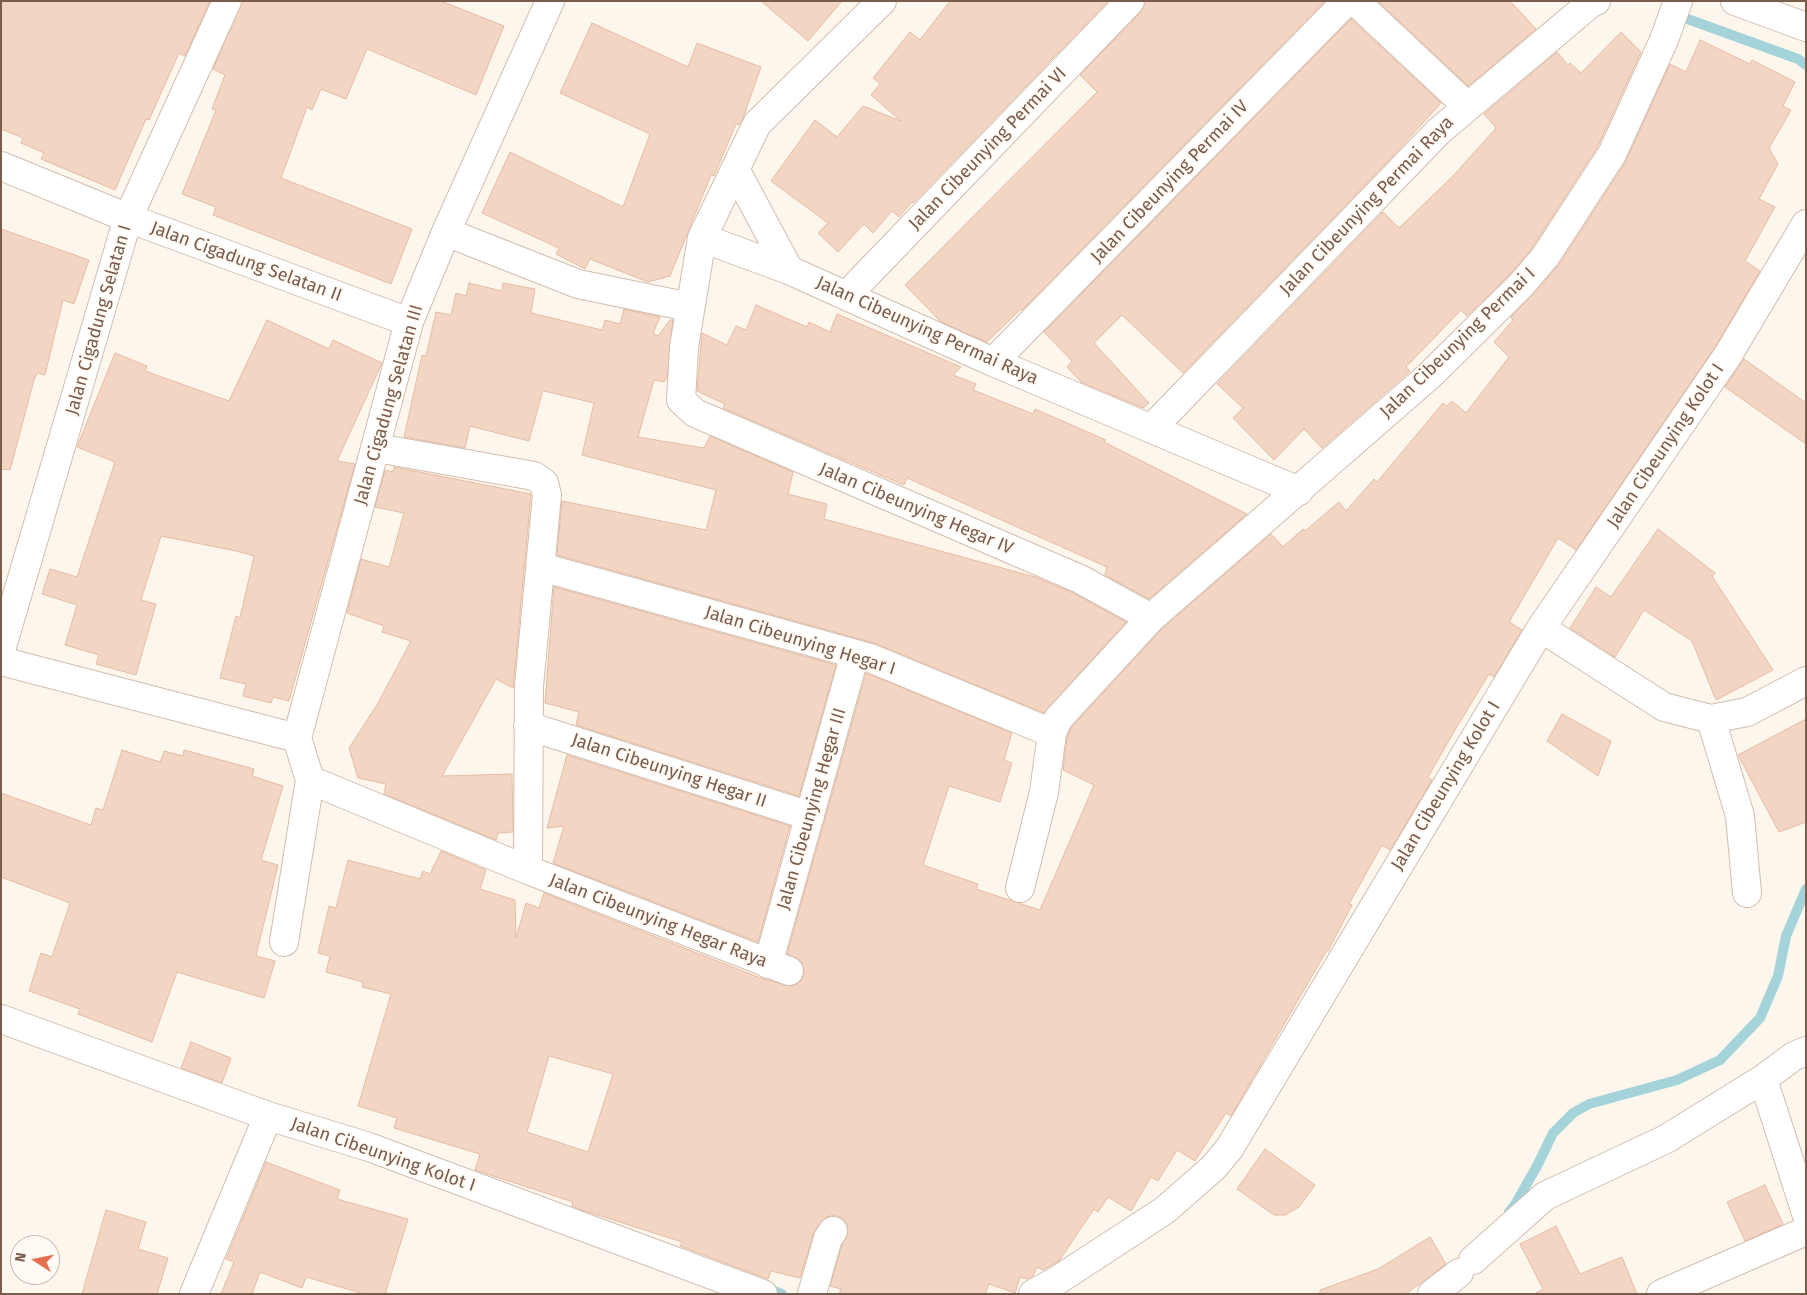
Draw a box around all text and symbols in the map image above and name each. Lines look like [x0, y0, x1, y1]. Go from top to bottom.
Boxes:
street label: Jalan Cibeunying Permai VI [905, 63, 1071, 235]
street label: Jalan Cibeunying Permai IV [1087, 96, 1253, 268]
street label: Jalan Cibeunying Permai Raya [1276, 112, 1458, 300]
street label: Jalan Cigadung Selatan II [147, 217, 345, 307]
street label: Jalan Cigadung Selatan I [62, 222, 136, 418]
street label: Jalan Cibeunying Permai I [1376, 263, 1540, 423]
street label: Jalan Cibeunying Permai Raya [813, 272, 1041, 390]
street label: Jalan Cigadung Selatan III [350, 302, 428, 508]
street label: Jalan Cibeunying Kolot I [1603, 360, 1729, 532]
street label: Jalan Cibeunying Hegar IV [816, 458, 1016, 560]
street label: Jalan Cibeunying Hegar I [702, 602, 898, 680]
street label: Jalan Cibeunying Kolot I [1387, 697, 1505, 875]
street label: Jalan Cibeunying Hegar III [773, 706, 851, 912]
street label: Jalan Cibeunying Hegar II [569, 729, 769, 813]
street label: Jalan Cibeunying Hegar Raya [546, 869, 770, 973]
street label: Jalan Cibeunying Kolot I [288, 1113, 478, 1197]
north arrow [10, 1235, 60, 1285]
text: N [12, 1251, 30, 1263]

